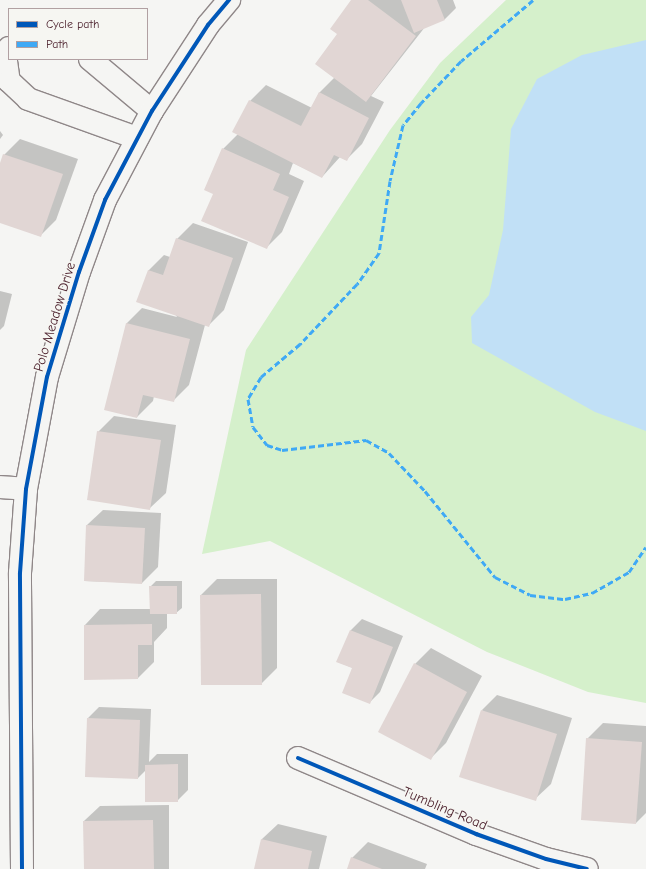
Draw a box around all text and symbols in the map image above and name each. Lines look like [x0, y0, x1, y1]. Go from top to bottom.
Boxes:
legend [8, 8, 148, 60]
text: Cycle path [46, 17, 99, 31]
text: Path [46, 37, 68, 51]
street label: Polo Meadow Drive [30, 260, 80, 374]
street label: Tumbling Road [400, 784, 490, 834]

